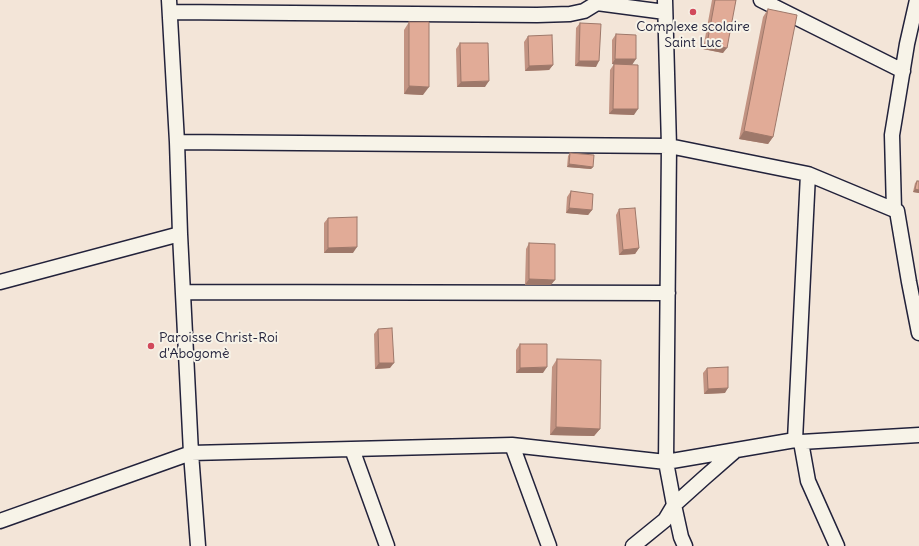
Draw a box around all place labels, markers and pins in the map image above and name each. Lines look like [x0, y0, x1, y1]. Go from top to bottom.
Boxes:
marker: Complexe scolaire Saint Luc [688, 7, 698, 17]
place label: Complexe scolaire Saint Luc [636, 19, 750, 52]
place label: Paroisse Christ-Roi d'Abogomè [159, 330, 278, 362]
marker: Paroisse Christ-Roi d'Abogomè [146, 341, 156, 351]

